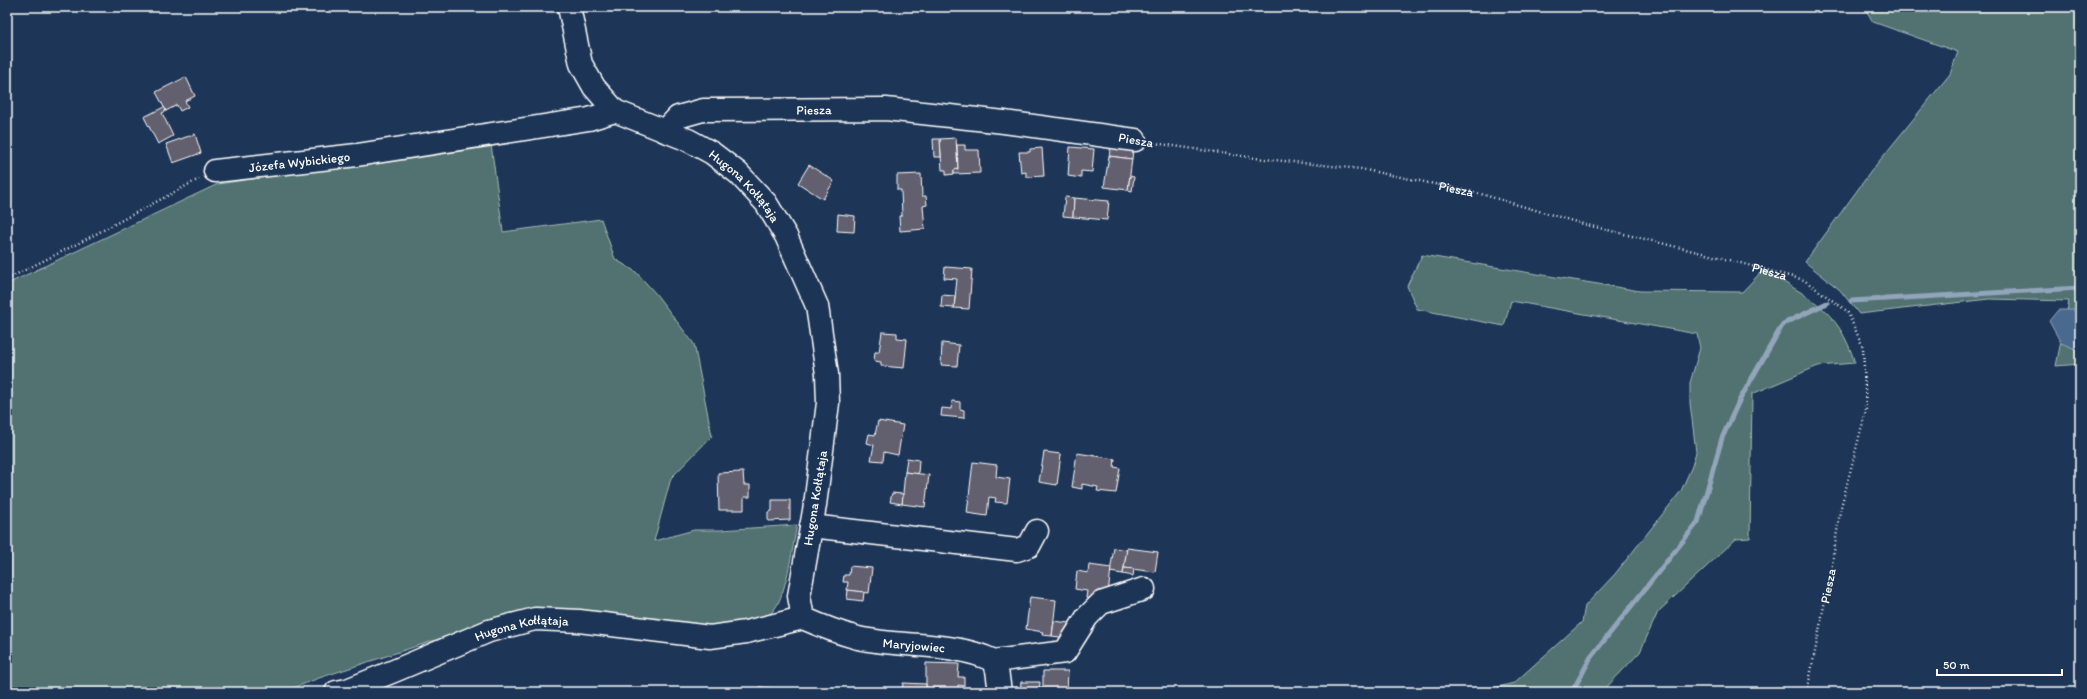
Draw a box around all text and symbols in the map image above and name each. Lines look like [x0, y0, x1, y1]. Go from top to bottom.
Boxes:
street label: Piesza [796, 102, 832, 117]
street label: Piesza [1117, 130, 1155, 151]
street label: Hugona Kołłątaja [706, 146, 783, 225]
street label: Józefa Wybickiego [248, 148, 351, 175]
street label: Piesza [1438, 178, 1475, 199]
street label: Piesza [1751, 259, 1789, 283]
street label: Hugona Kołłątaja [800, 449, 830, 547]
street label: Piesza [1817, 567, 1839, 605]
street label: Hugona Kołłątaja [472, 611, 569, 644]
street label: Maryjowiec [882, 635, 946, 655]
scale bar [1937, 651, 2062, 677]
text: 50 m [1943, 658, 1969, 672]

